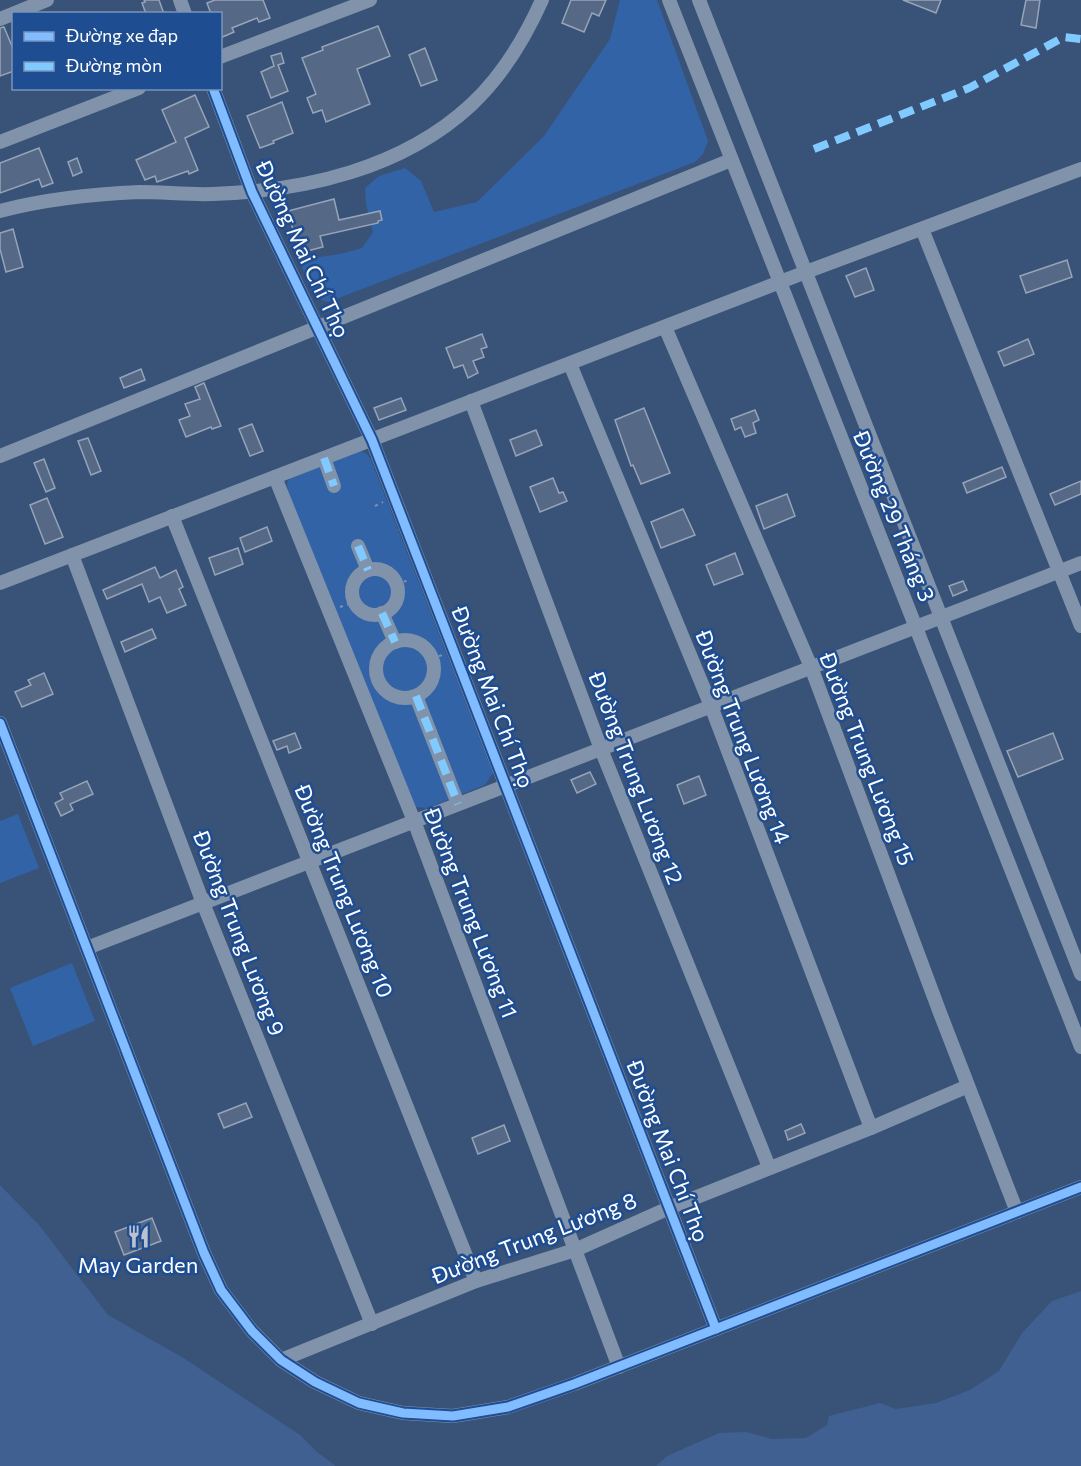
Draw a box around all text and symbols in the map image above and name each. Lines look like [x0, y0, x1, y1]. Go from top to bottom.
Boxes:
legend [12, 12, 222, 90]
text: Đường xe đạp [65, 24, 178, 46]
text: Đường mòn [65, 54, 162, 76]
street label: Đường Mai Chí Thọ [250, 155, 356, 342]
street label: Đường 29 Tháng 3 [847, 425, 941, 605]
street label: Đường Mai Chí Thọ [446, 601, 541, 791]
street label: Đường Trung Lương 14 [690, 625, 797, 847]
street label: Đường Trung Lương 15 [814, 648, 921, 869]
street label: Đường Trung Lương 12 [583, 667, 690, 888]
street label: Đường Trung Lương 10 [289, 779, 400, 1001]
street label: Đường Trung Lương 11 [419, 803, 524, 1022]
street label: Đường Trung Lương 9 [188, 826, 291, 1039]
street label: Đường Mai Chí Thọ [621, 1055, 716, 1245]
street label: Đường Trung Lương 8 [427, 1186, 640, 1289]
restaurant icon: May Garden [125, 1223, 151, 1249]
place label: May Garden [78, 1251, 198, 1278]

